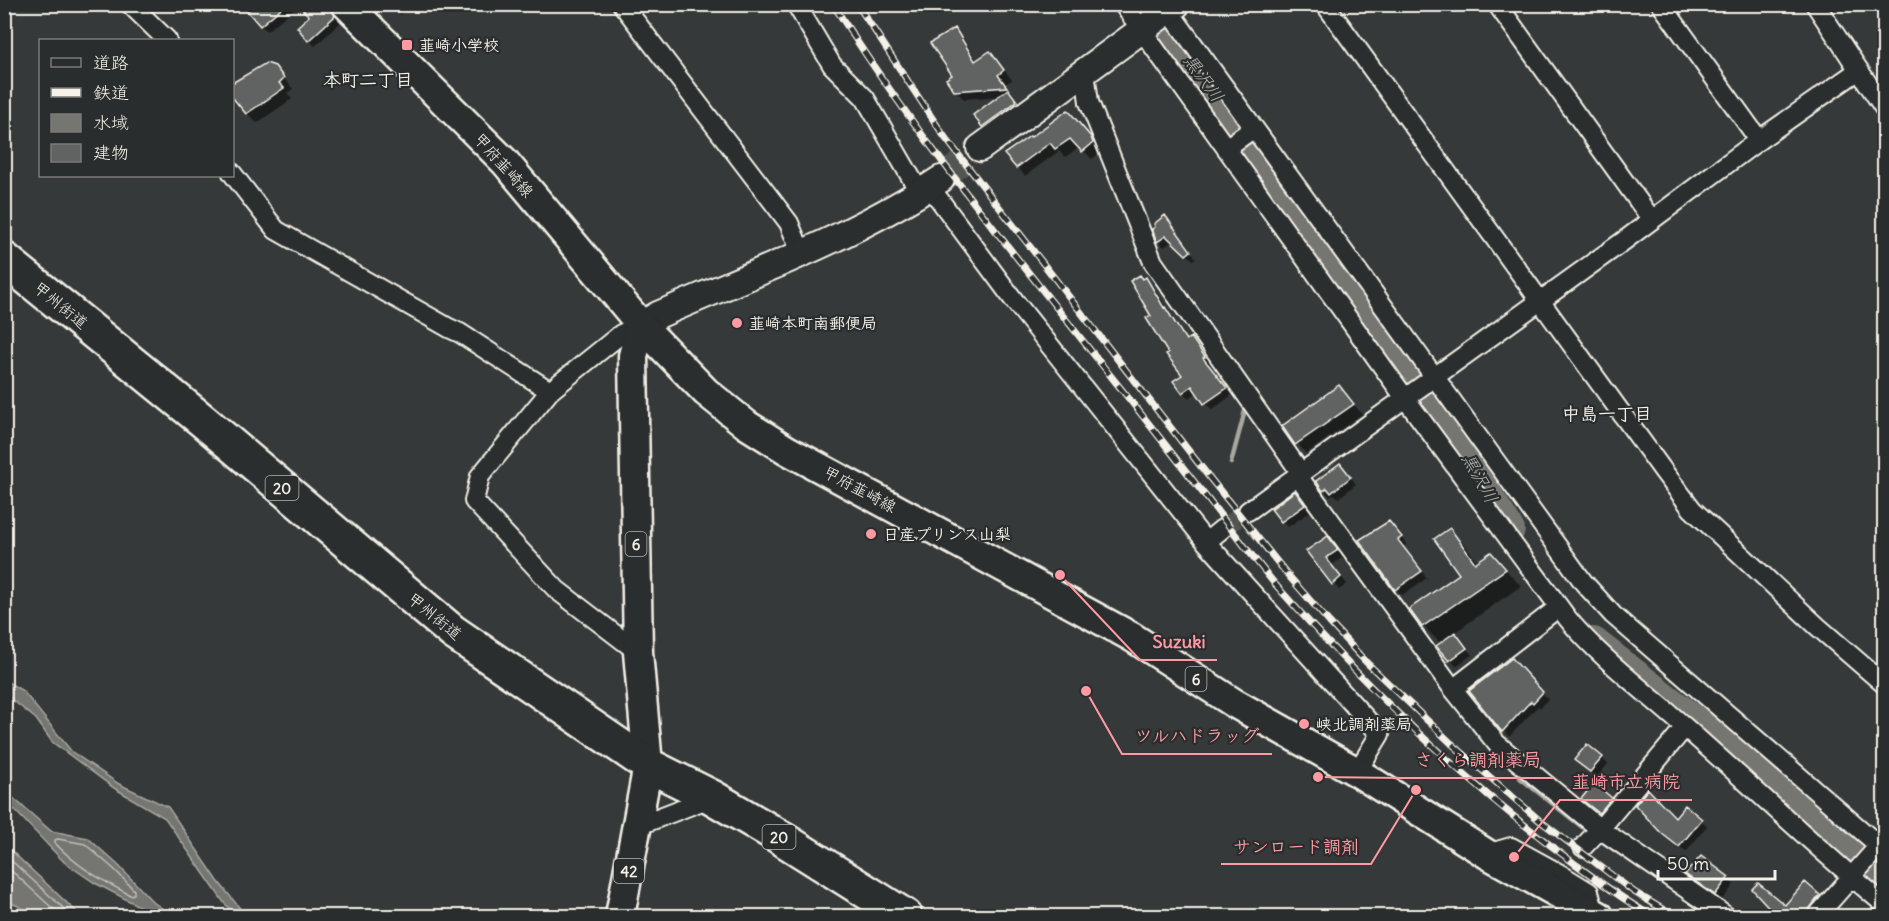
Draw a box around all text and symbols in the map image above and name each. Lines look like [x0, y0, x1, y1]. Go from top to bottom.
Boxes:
place label: 韮崎小学校 [419, 35, 499, 55]
marker: 韮崎小学校 [400, 38, 414, 52]
legend [39, 39, 234, 177]
water label: 黒沢川 [1179, 49, 1229, 107]
text: 道路 [93, 51, 129, 74]
district label: 本町二丁目 [323, 68, 413, 91]
text: 鉄道 [93, 81, 129, 104]
text: 水域 [93, 111, 129, 134]
street label: 甲府韮崎線 [470, 129, 538, 201]
text: 建物 [93, 141, 129, 164]
street label: 甲州街道 [30, 277, 92, 333]
place label: 韮崎本町南郵便局 [749, 313, 877, 333]
marker: 韮崎本町南郵便局 [730, 316, 744, 330]
district label: 中島一丁目 [1562, 402, 1652, 425]
water label: 黒沢川 [1457, 449, 1503, 507]
street label: 甲府韮崎線 [820, 461, 900, 517]
road number: 20 [266, 476, 298, 500]
place label: 日産プリンス山梨 [883, 524, 1011, 544]
marker: 日産プリンス山梨 [864, 527, 878, 541]
road number: 6 [626, 532, 646, 556]
street label: 甲州街道 [404, 588, 466, 644]
callout: Suzuki [1140, 624, 1217, 660]
text: Suzuki [1153, 630, 1205, 653]
road number: 6 [1186, 667, 1206, 691]
place label: 峡北調剤薬局 [1316, 714, 1412, 734]
marker: 峡北調剤薬局 [1297, 717, 1311, 731]
callout: ツルハドラッグ [1122, 718, 1272, 754]
text: ツルハドラッグ [1135, 724, 1259, 747]
callout: さくら調剤薬局 [1403, 742, 1553, 778]
text: さくら調剤薬局 [1415, 748, 1541, 771]
callout: 韮崎市立病院 [1560, 764, 1692, 800]
text: 韮崎市立病院 [1572, 770, 1680, 793]
road number: 20 [762, 825, 796, 849]
callout: サンロード調剤 [1221, 828, 1371, 864]
text: サンロード調剤 [1233, 835, 1359, 858]
scale bar [1658, 843, 1775, 881]
text: 50 m [1667, 852, 1709, 875]
road number: 42 [614, 859, 644, 883]

